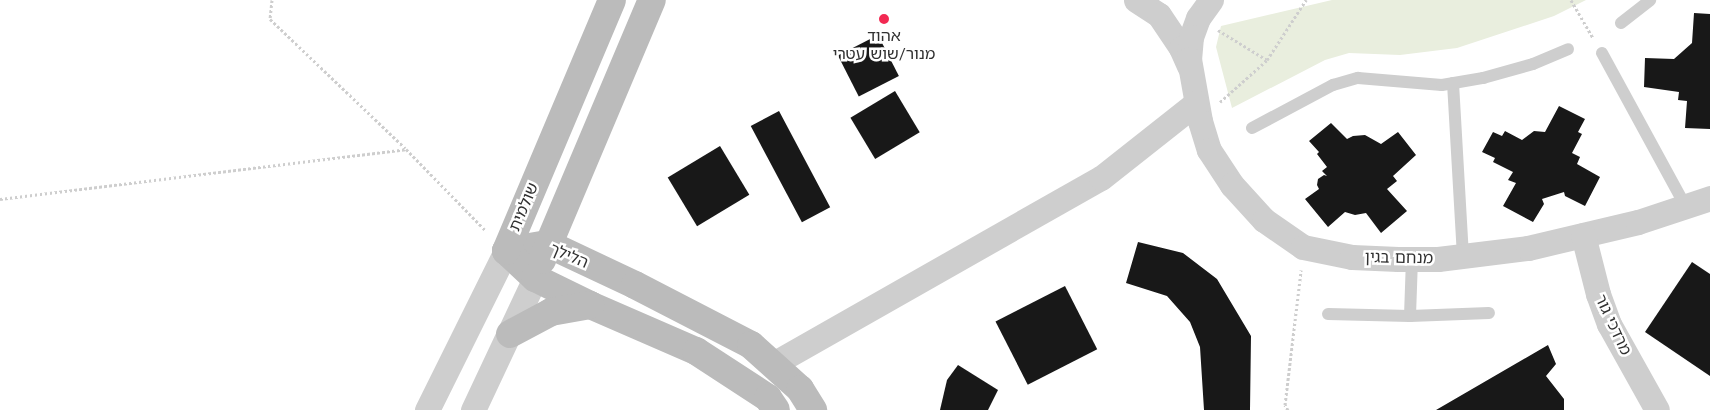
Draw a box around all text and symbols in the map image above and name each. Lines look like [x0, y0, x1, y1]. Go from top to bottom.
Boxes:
marker: אהוד מנור/שוש עטרי [878, 13, 890, 25]
place label: אהוד מנור/שוש עטרי [833, 26, 935, 64]
street label: שולמית [505, 180, 543, 234]
street label: הלילך [547, 239, 591, 273]
street label: מנחם בגין [1365, 248, 1433, 268]
street label: מרדכי גור [1591, 292, 1635, 358]

